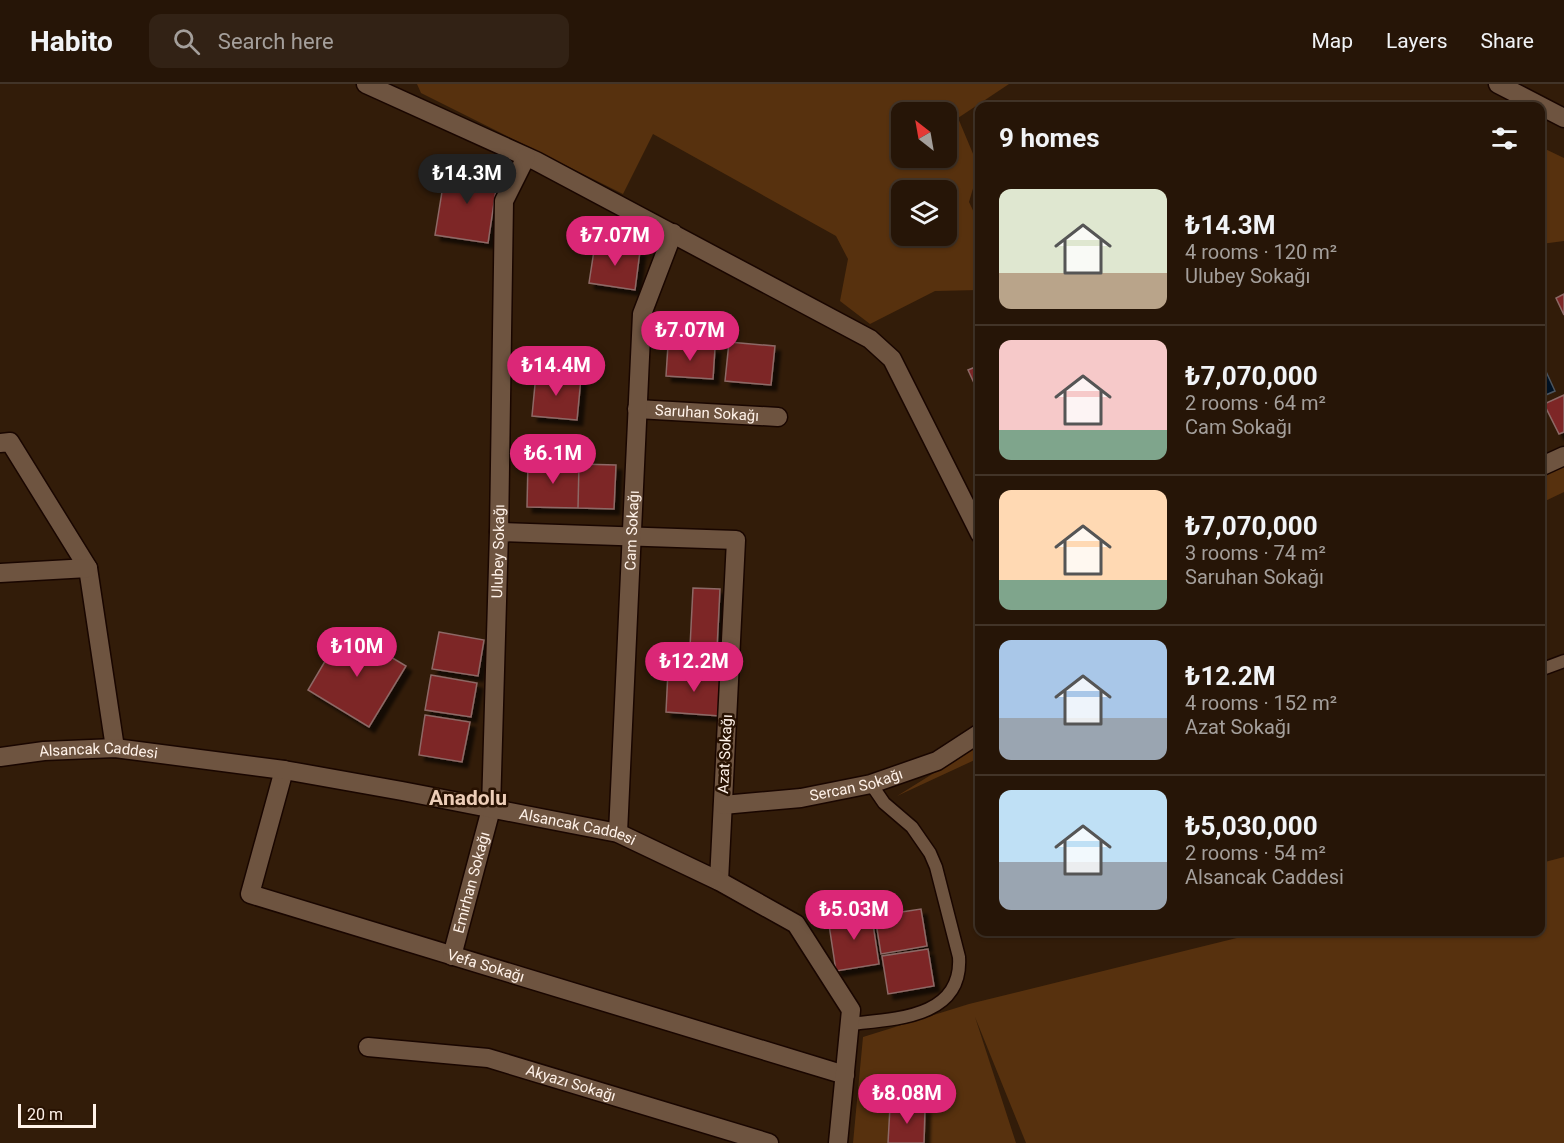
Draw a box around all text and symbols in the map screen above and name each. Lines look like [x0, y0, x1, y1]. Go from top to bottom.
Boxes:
search box [149, 14, 569, 68]
text: Habito [30, 25, 113, 58]
icon: search [170, 25, 203, 58]
text: Search here [218, 29, 334, 54]
text: Map [1311, 29, 1353, 53]
text: Layers [1386, 29, 1447, 53]
text: Share [1480, 29, 1534, 53]
north arrow [891, 102, 957, 168]
map controls [891, 102, 957, 246]
icon: filters [1488, 122, 1521, 155]
text: 9 homes [999, 123, 1100, 153]
pin: ₺14.3M [418, 154, 516, 205]
text: ₺14.3M [432, 161, 502, 185]
button: layers [891, 180, 957, 246]
text: ₺14.3M [1185, 210, 1275, 240]
icon: home [1047, 213, 1119, 285]
pin: ₺7.07M [566, 216, 664, 267]
text: ₺7.07M [580, 223, 650, 247]
text: 4 rooms · 120 m² [1185, 240, 1337, 264]
text: Ulubey Sokağı [1185, 264, 1310, 288]
pin: ₺7.07M [641, 311, 739, 362]
text: ₺7.07M [655, 318, 725, 342]
pin: ₺14.4M [507, 346, 605, 397]
text: ₺14.4M [521, 353, 591, 377]
text: ₺7,070,000 [1185, 361, 1318, 391]
icon: home [1047, 364, 1119, 436]
text: 2 rooms · 64 m² [1185, 391, 1326, 415]
street label: Saruhan Sokağı [654, 401, 759, 425]
text: Cam Sokağı [1185, 415, 1292, 439]
pin: ₺6.1M [511, 434, 595, 485]
text: ₺6.1M [524, 441, 582, 465]
street label: Cam Sokağı [621, 490, 643, 571]
street label: Ulubey Sokağı [488, 504, 508, 599]
text: ₺7,070,000 [1185, 511, 1318, 541]
icon: home [1047, 514, 1119, 586]
text: 3 rooms · 74 m² [1185, 541, 1326, 565]
text: Saruhan Sokağı [1185, 565, 1324, 589]
pin: ₺10M [321, 627, 393, 678]
text: ₺10M [331, 634, 383, 658]
pin: ₺12.2M [645, 642, 743, 693]
text: ₺12.2M [659, 649, 729, 673]
text: ₺12.2M [1185, 661, 1275, 691]
icon: home [1047, 664, 1119, 736]
text: 4 rooms · 152 m² [1185, 691, 1337, 715]
street label: Azat Sokağı [714, 714, 736, 794]
text: Azat Sokağı [1185, 715, 1291, 739]
street label: Alsancak Caddesi [38, 739, 159, 762]
street label: Sercan Sokağı [808, 765, 905, 805]
district label: Anadolu [429, 786, 507, 810]
street label: Alsancak Caddesi [518, 805, 639, 849]
text: ₺5,030,000 [1185, 811, 1318, 841]
icon: home [1047, 814, 1119, 886]
street label: Emirhan Sokağı [449, 830, 494, 935]
text: 2 rooms · 54 m² [1185, 841, 1326, 865]
text: Alsancak Caddesi [1185, 865, 1344, 889]
pin: ₺5.03M [805, 890, 903, 941]
text: ₺5.03M [819, 897, 889, 921]
street label: Vefa Sokağı [445, 946, 527, 986]
street label: Akyazı Sokağı [524, 1061, 618, 1105]
pin: ₺8.08M [858, 1074, 956, 1125]
text: ₺8.08M [872, 1081, 942, 1105]
scale bar [18, 1101, 96, 1128]
text: 20 m [27, 1105, 63, 1124]

